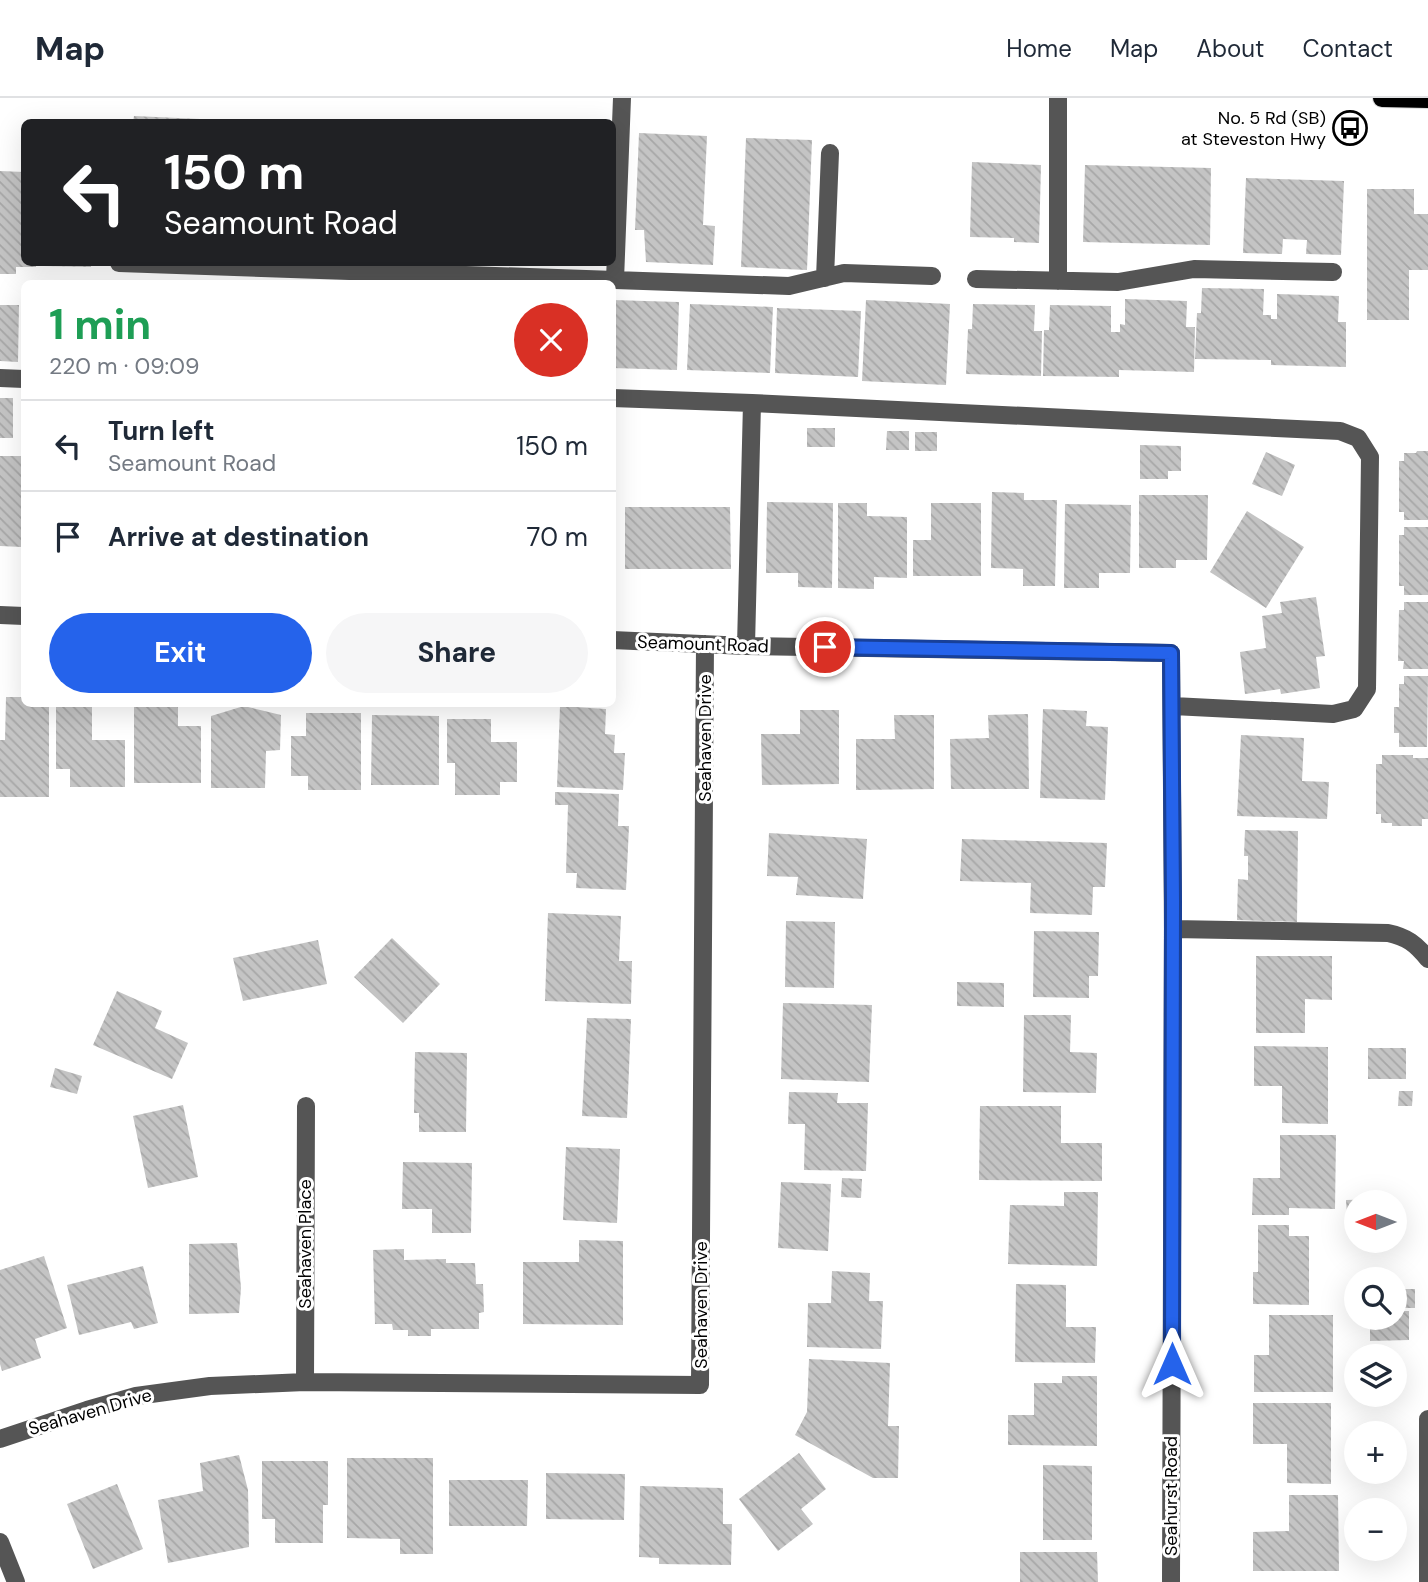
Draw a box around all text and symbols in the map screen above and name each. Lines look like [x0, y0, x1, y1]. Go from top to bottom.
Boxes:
text: Map [35, 27, 105, 70]
text: Home [1006, 33, 1072, 64]
text: Map [1110, 33, 1158, 64]
text: About [1196, 33, 1265, 64]
text: Contact [1303, 33, 1393, 64]
place label: No. 5 Rd (SB) at Steveston Hwy [1181, 106, 1326, 151]
bus stop icon: No. 5 Rd (SB) at Steveston Hwy [1331, 109, 1369, 147]
text: 150 m [164, 140, 304, 204]
icon: left [49, 147, 140, 238]
text: Seamount Road [164, 202, 398, 244]
text: 1 min [49, 297, 151, 352]
button: close [514, 303, 588, 377]
text: 220 m · 09:09 [49, 351, 199, 381]
text: Turn left [108, 414, 215, 448]
icon: left [49, 427, 87, 465]
text: 150 m [516, 429, 588, 463]
text: Seamount Road [108, 448, 276, 478]
icon: arrive [49, 518, 87, 556]
text: Arrive at destination [108, 520, 369, 554]
text: 70 m [527, 520, 588, 554]
button: Exit [49, 613, 312, 693]
button: Share [326, 613, 588, 693]
pin [795, 617, 855, 677]
icon: arrive [806, 628, 844, 666]
street label: Seamount Road [637, 630, 769, 658]
street label: Seahaven Drive [693, 674, 717, 802]
street label: Seahaven Place [293, 1179, 317, 1309]
north arrow [1344, 1190, 1407, 1253]
map controls [1344, 1190, 1407, 1561]
street label: Seahaven Drive [689, 1241, 713, 1369]
button: search [1344, 1267, 1407, 1330]
position arrow [1135, 1327, 1209, 1401]
button: layers [1344, 1344, 1407, 1407]
street label: Seahaven Drive [26, 1383, 154, 1441]
button: + [1344, 1421, 1407, 1484]
street label: Seahurst Road [1159, 1436, 1183, 1556]
button: − [1344, 1498, 1407, 1561]

